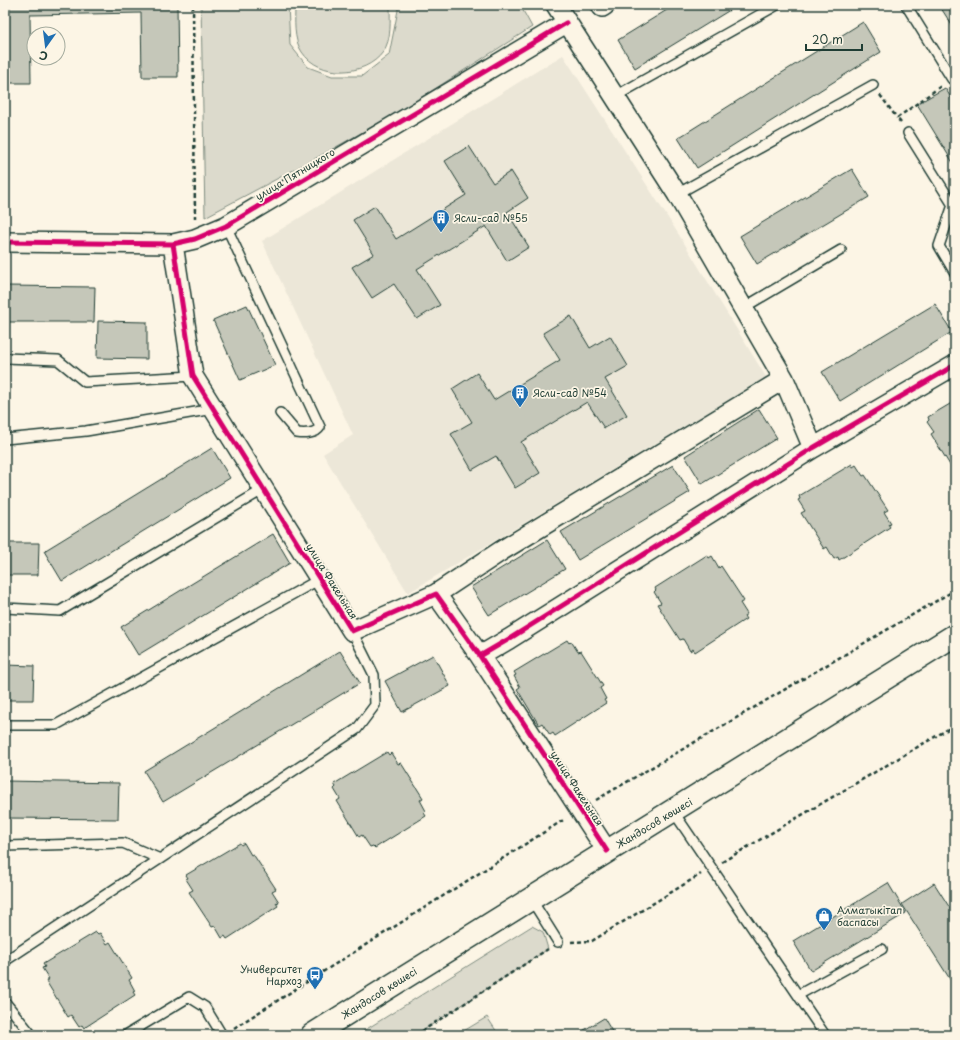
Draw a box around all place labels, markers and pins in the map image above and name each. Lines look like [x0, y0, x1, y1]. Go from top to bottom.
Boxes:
building icon: Ясли-сад №55 [431, 208, 451, 233]
place label: Ясли-сад №55 [454, 210, 528, 225]
building icon: Ясли-сад №54 [510, 383, 530, 408]
place label: Ясли-сад №54 [533, 385, 607, 400]
place label: Алматыкітап баспасы [837, 902, 902, 929]
shop icon: Алматыкітап баспасы [814, 906, 834, 931]
place label: Университет Нархоз [240, 961, 302, 988]
bus stop icon: Университет Нархоз [305, 965, 325, 990]

